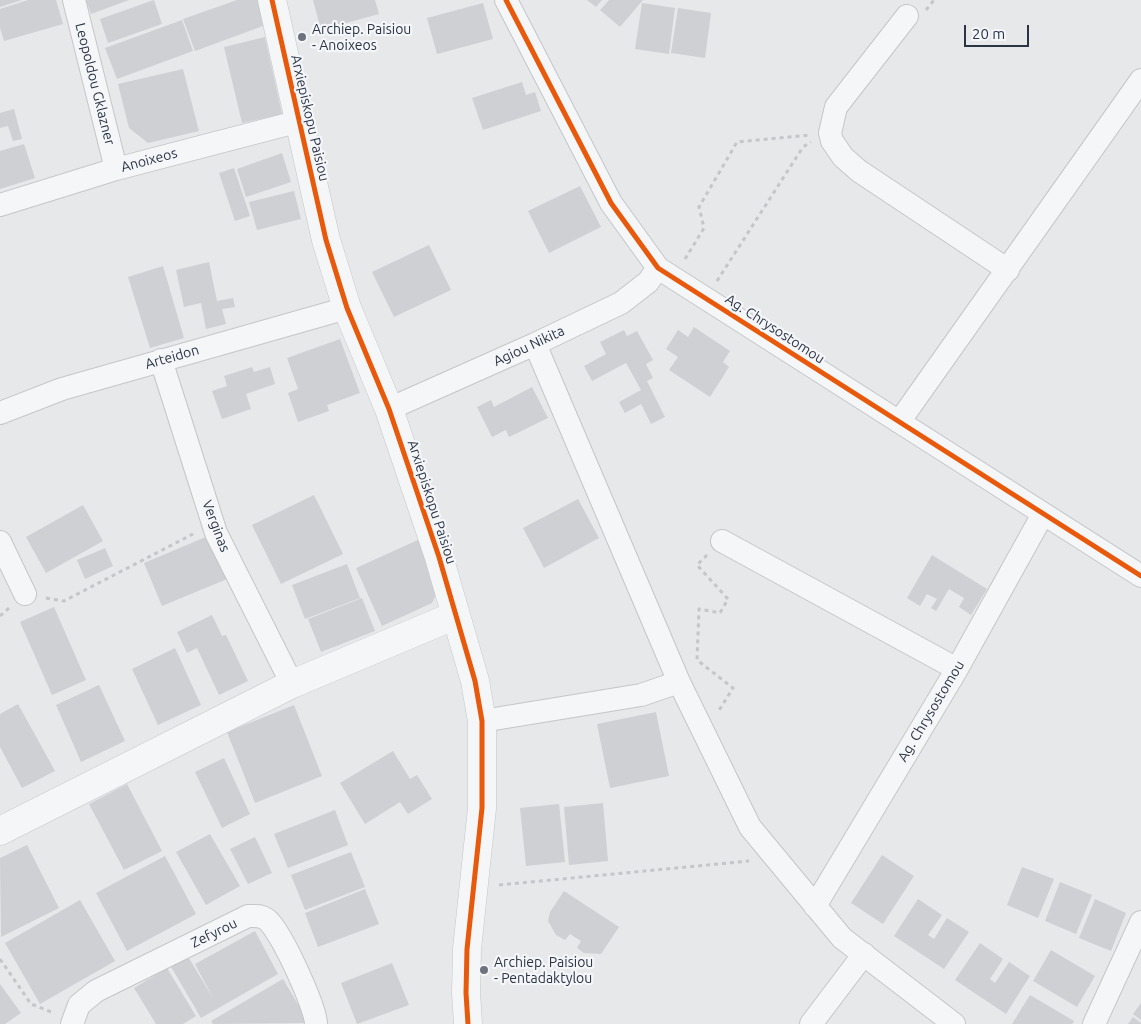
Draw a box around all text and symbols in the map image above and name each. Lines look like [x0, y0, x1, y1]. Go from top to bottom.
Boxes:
scale bar [966, 15, 1031, 47]
street label: Leopoldou Gklazner [72, 21, 118, 147]
place label: Archiep. Paisiou - Anoixeos [312, 21, 411, 54]
text: 20 m [972, 25, 1005, 42]
marker: Archiep. Paisiou - Anoixeos [296, 31, 308, 43]
street label: Arxiepiskopu Paisiou [287, 53, 333, 183]
street label: Anoixeos [119, 144, 179, 176]
street label: Ag. Chrysostomou [722, 291, 828, 367]
street label: Agiou Nikita [491, 322, 567, 370]
street label: Arteidon [143, 341, 201, 373]
street label: Arxiepiskopu Paisiou [404, 438, 460, 566]
street label: Verginas [198, 498, 234, 554]
street label: Ag. Chrysostomou [894, 657, 968, 765]
street label: Zefyrou [188, 915, 240, 951]
place label: Archiep. Paisiou - Pentadaktylou [494, 954, 593, 986]
marker: Archiep. Paisiou - Pentadaktylou [478, 964, 490, 976]

